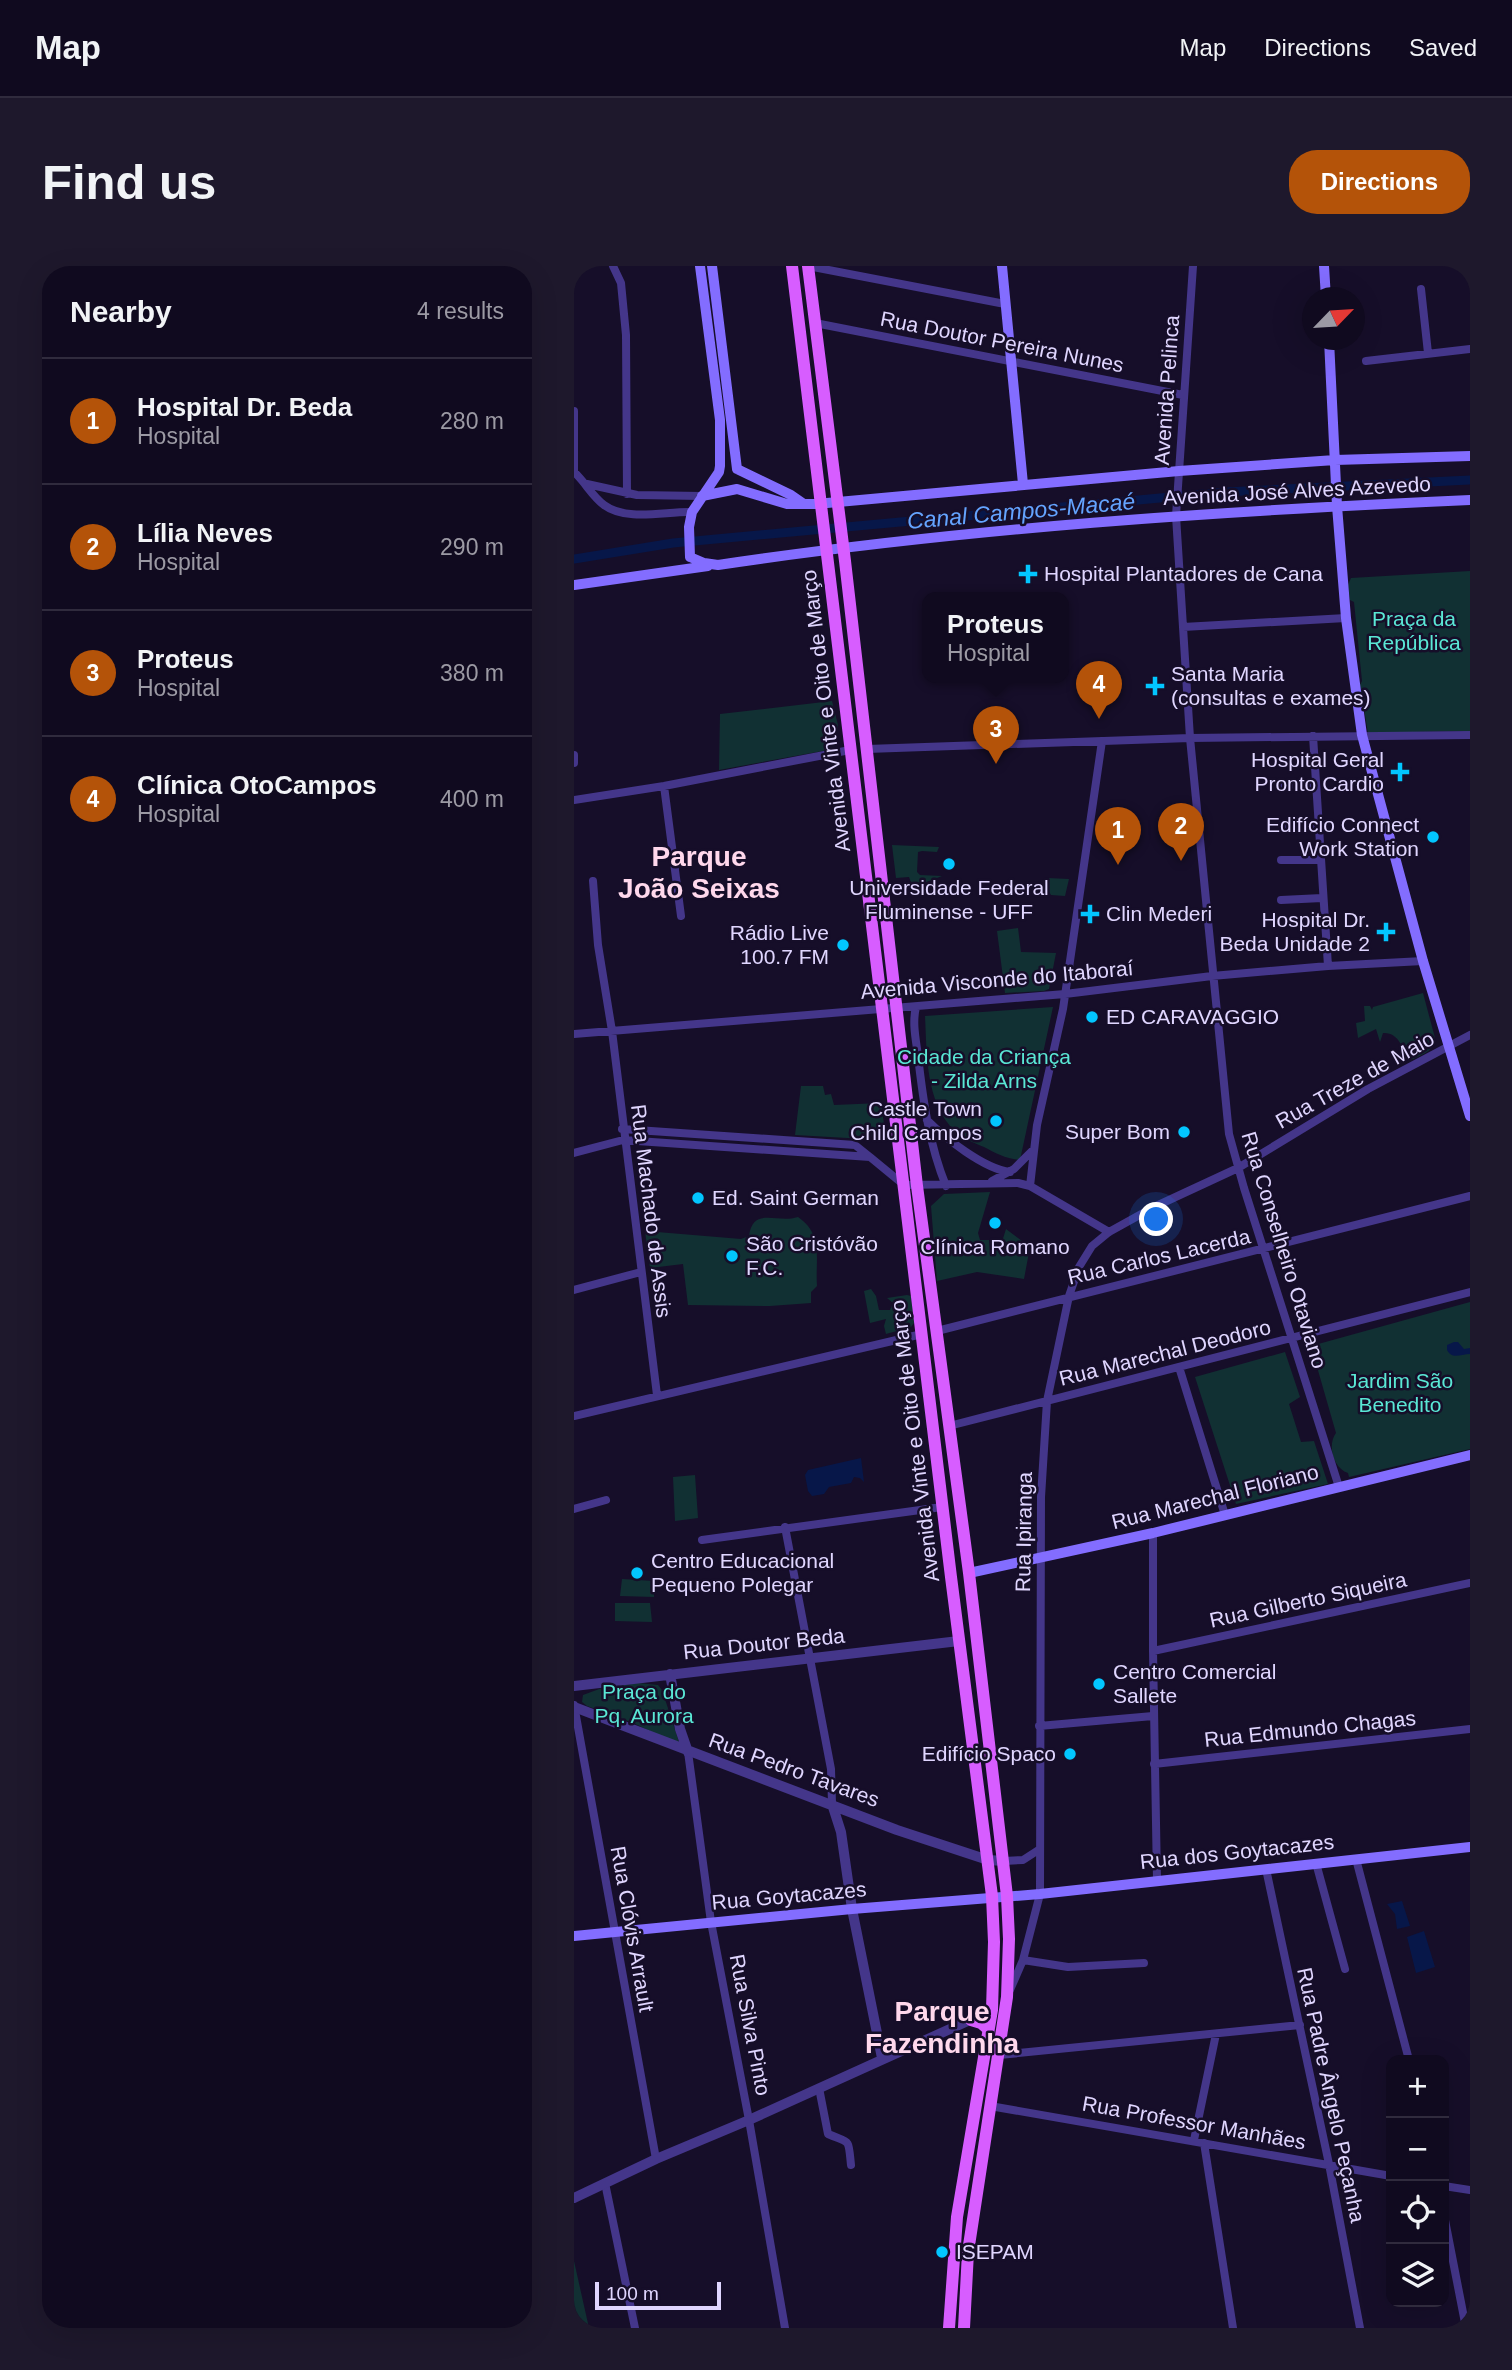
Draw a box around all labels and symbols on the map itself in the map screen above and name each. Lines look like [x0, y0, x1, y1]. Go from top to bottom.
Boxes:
north arrow [1302, 287, 1365, 350]
street label: Rua Doutor Pereira Nunes [878, 307, 1126, 376]
street label: Avenida Pelinca [1150, 314, 1183, 466]
street label: Avenida José Alves Azevedo [1162, 472, 1431, 509]
water label: Canal Campos-Macaé [906, 488, 1136, 534]
place label: Hospital Plantadores de Cana [1044, 562, 1323, 585]
marker: Hospital Plantadores de Cana [1018, 564, 1038, 584]
street label: Avenida Vinte e Oito de Março [797, 569, 854, 853]
park label: Praça da República [1367, 607, 1461, 654]
pin: 4 [1076, 661, 1122, 719]
place label: Santa Maria (consultas e exames) [1171, 662, 1371, 709]
marker: Santa Maria (consultas e exames) [1145, 676, 1165, 696]
pin: 3 [973, 706, 1019, 764]
place label: Hospital Geral Pronto Cardio [1251, 748, 1384, 795]
marker: Hospital Geral Pronto Cardio [1390, 762, 1410, 782]
pin: 2 [1158, 803, 1204, 861]
pin: 1 [1095, 807, 1141, 865]
place label: Edifício Connect Work Station [1266, 813, 1419, 860]
marker: Edifício Connect Work Station [1425, 829, 1441, 845]
district label: Parque João Seixas [618, 841, 780, 904]
marker: Universidade Federal Fluminense - UFF [941, 856, 957, 872]
place label: Universidade Federal Fluminense - UFF [849, 876, 1049, 923]
place label: Clin Mederi [1106, 902, 1212, 925]
marker: Clin Mederi [1080, 904, 1100, 924]
place label: Hospital Dr. Beda Unidade 2 [1219, 908, 1370, 955]
place label: Rádio Live 100.7 FM [730, 921, 829, 968]
marker: Hospital Dr. Beda Unidade 2 [1376, 922, 1396, 942]
marker: Rádio Live 100.7 FM [835, 937, 851, 953]
street label: Avenida Visconde do Itaboraí [860, 956, 1134, 1003]
place label: ED CARAVAGGIO [1106, 1005, 1279, 1028]
marker: ED CARAVAGGIO [1084, 1009, 1100, 1025]
street label: Rua Treze de Maio [1272, 1026, 1438, 1133]
park label: Cidade da Criança - Zilda Arns [897, 1045, 1071, 1092]
place label: Castle Town Child Campos [850, 1097, 982, 1144]
street label: Rua Machado de Assis [627, 1103, 676, 1319]
marker: Castle Town Child Campos [988, 1113, 1004, 1129]
place label: Super Bom [1065, 1120, 1170, 1143]
marker: Super Bom [1176, 1124, 1192, 1140]
street label: Rua Conselheiro Otaviano [1237, 1129, 1331, 1371]
place label: Ed. Saint German [712, 1186, 879, 1209]
marker: Ed. Saint German [690, 1190, 706, 1206]
your location [1139, 1202, 1173, 1236]
marker: Clínica Romano [987, 1215, 1003, 1231]
street label: Rua Carlos Lacerda [1065, 1224, 1253, 1289]
place label: São Cristóvão F.C. [746, 1232, 878, 1279]
place label: Clínica Romano [920, 1235, 1070, 1258]
marker: São Cristóvão F.C. [724, 1248, 740, 1264]
street label: Avenida Vinte e Oito de Março [886, 1299, 943, 1583]
street label: Rua Marechal Deodoro [1057, 1315, 1273, 1390]
park label: Jardim São Benedito [1347, 1369, 1453, 1416]
street label: Rua Marechal Floriano [1109, 1460, 1321, 1533]
street label: Rua Ipiranga [1011, 1471, 1036, 1592]
place label: Centro Educacional Pequeno Polegar [651, 1549, 834, 1596]
marker: Centro Educacional Pequeno Polegar [629, 1565, 645, 1581]
street label: Rua Gilberto Siqueira [1207, 1567, 1409, 1632]
street label: Rua Doutor Beda [682, 1624, 846, 1663]
place label: Centro Comercial Sallete [1113, 1660, 1276, 1707]
marker: Centro Comercial Sallete [1091, 1676, 1107, 1692]
park label: Praça do Pq. Aurora [594, 1680, 694, 1727]
street label: Rua Edmundo Chagas [1203, 1706, 1417, 1751]
street label: Rua Pedro Tavares [706, 1728, 882, 1811]
place label: Edifício Spaco [922, 1742, 1056, 1765]
marker: Edifício Spaco [1062, 1746, 1078, 1762]
street label: Rua dos Goytacazes [1139, 1830, 1335, 1873]
street label: Rua Clóvis Arrault [607, 1844, 658, 2014]
street label: Rua Goytacazes [711, 1877, 867, 1914]
street label: Rua Silva Pinto [726, 1952, 775, 2098]
street label: Rua Padre Ângelo Peçanha [1293, 1965, 1370, 2225]
district label: Parque Fazendinha [865, 1996, 1019, 2059]
street label: Rua Professor Manhães [1081, 2092, 1308, 2153]
place label: ISEPAM [956, 2240, 1034, 2263]
marker: ISEPAM [934, 2244, 950, 2260]
scale bar [595, 2279, 721, 2311]

